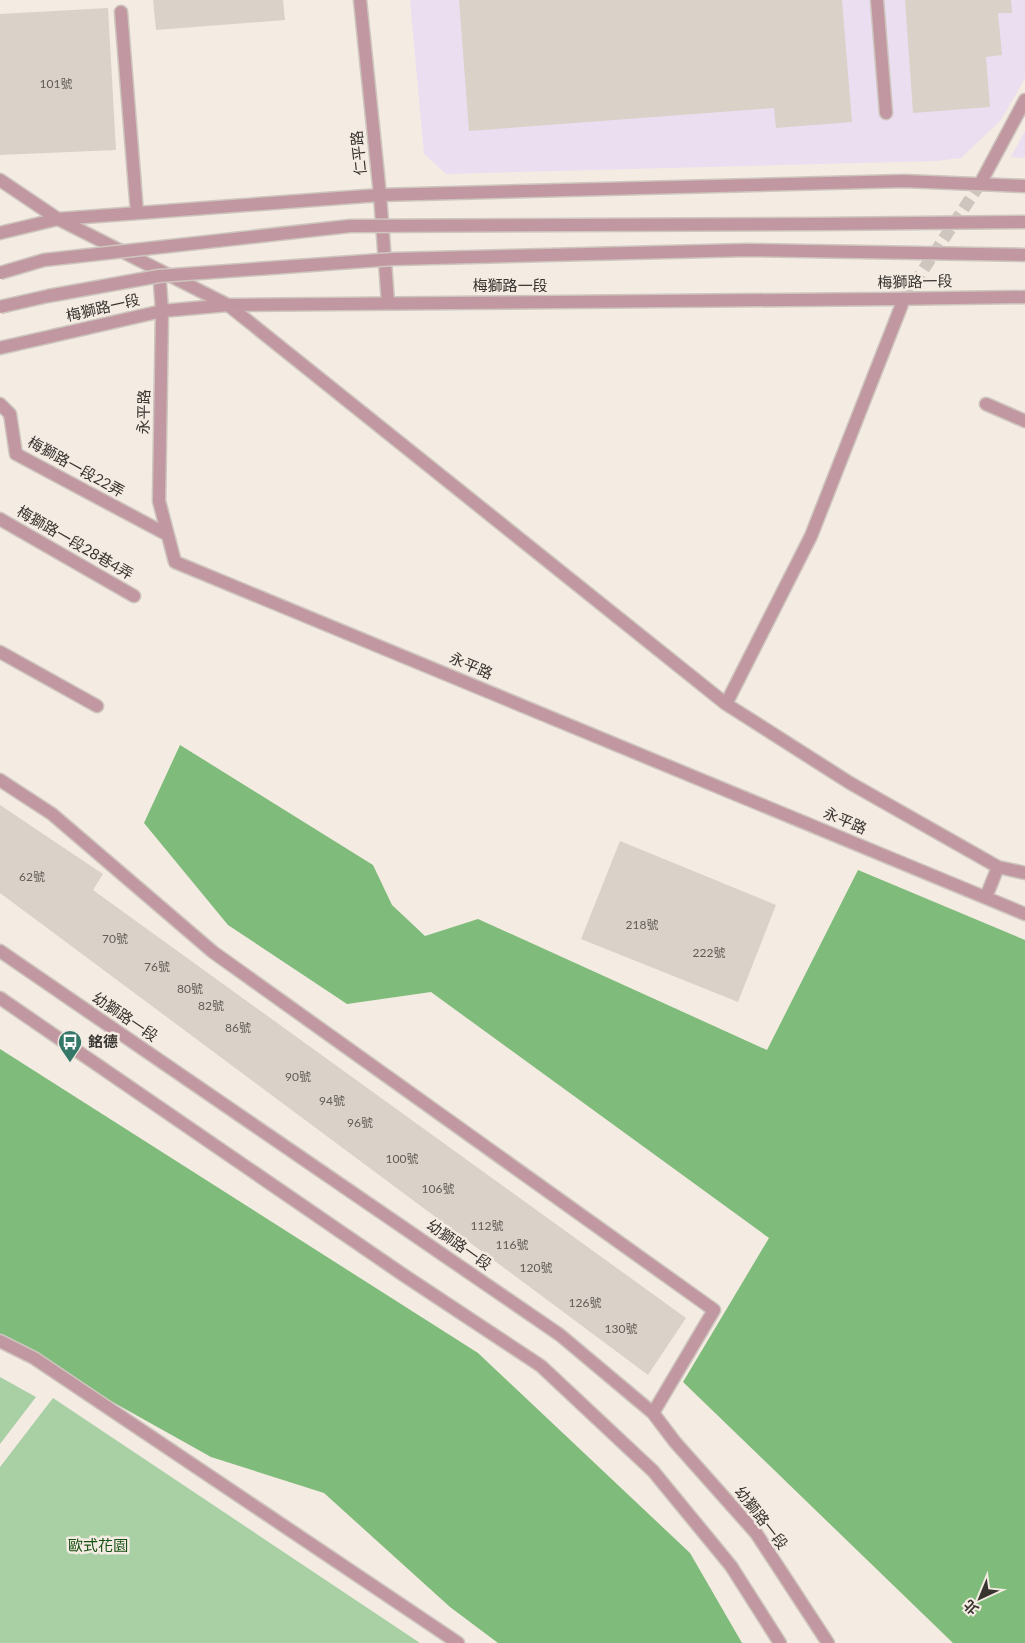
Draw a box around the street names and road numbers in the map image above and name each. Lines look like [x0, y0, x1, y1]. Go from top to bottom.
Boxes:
street label: 仁平路 [347, 130, 369, 176]
street label: 梅獅路一段 [877, 271, 953, 291]
street label: 梅獅路一段 [472, 276, 548, 294]
street label: 梅獅路一段 [64, 290, 141, 324]
street label: 永平路 [134, 389, 152, 435]
street label: 梅獅路一段22弄 [25, 432, 128, 500]
street label: 梅獅路一段28巷4弄 [14, 502, 137, 583]
street label: 永平路 [447, 648, 496, 682]
street label: 永平路 [821, 803, 870, 837]
street label: 幼獅路一段 [89, 988, 162, 1045]
street label: 幼獅路一段 [424, 1215, 495, 1273]
street label: 幼獅路一段 [732, 1482, 792, 1552]

